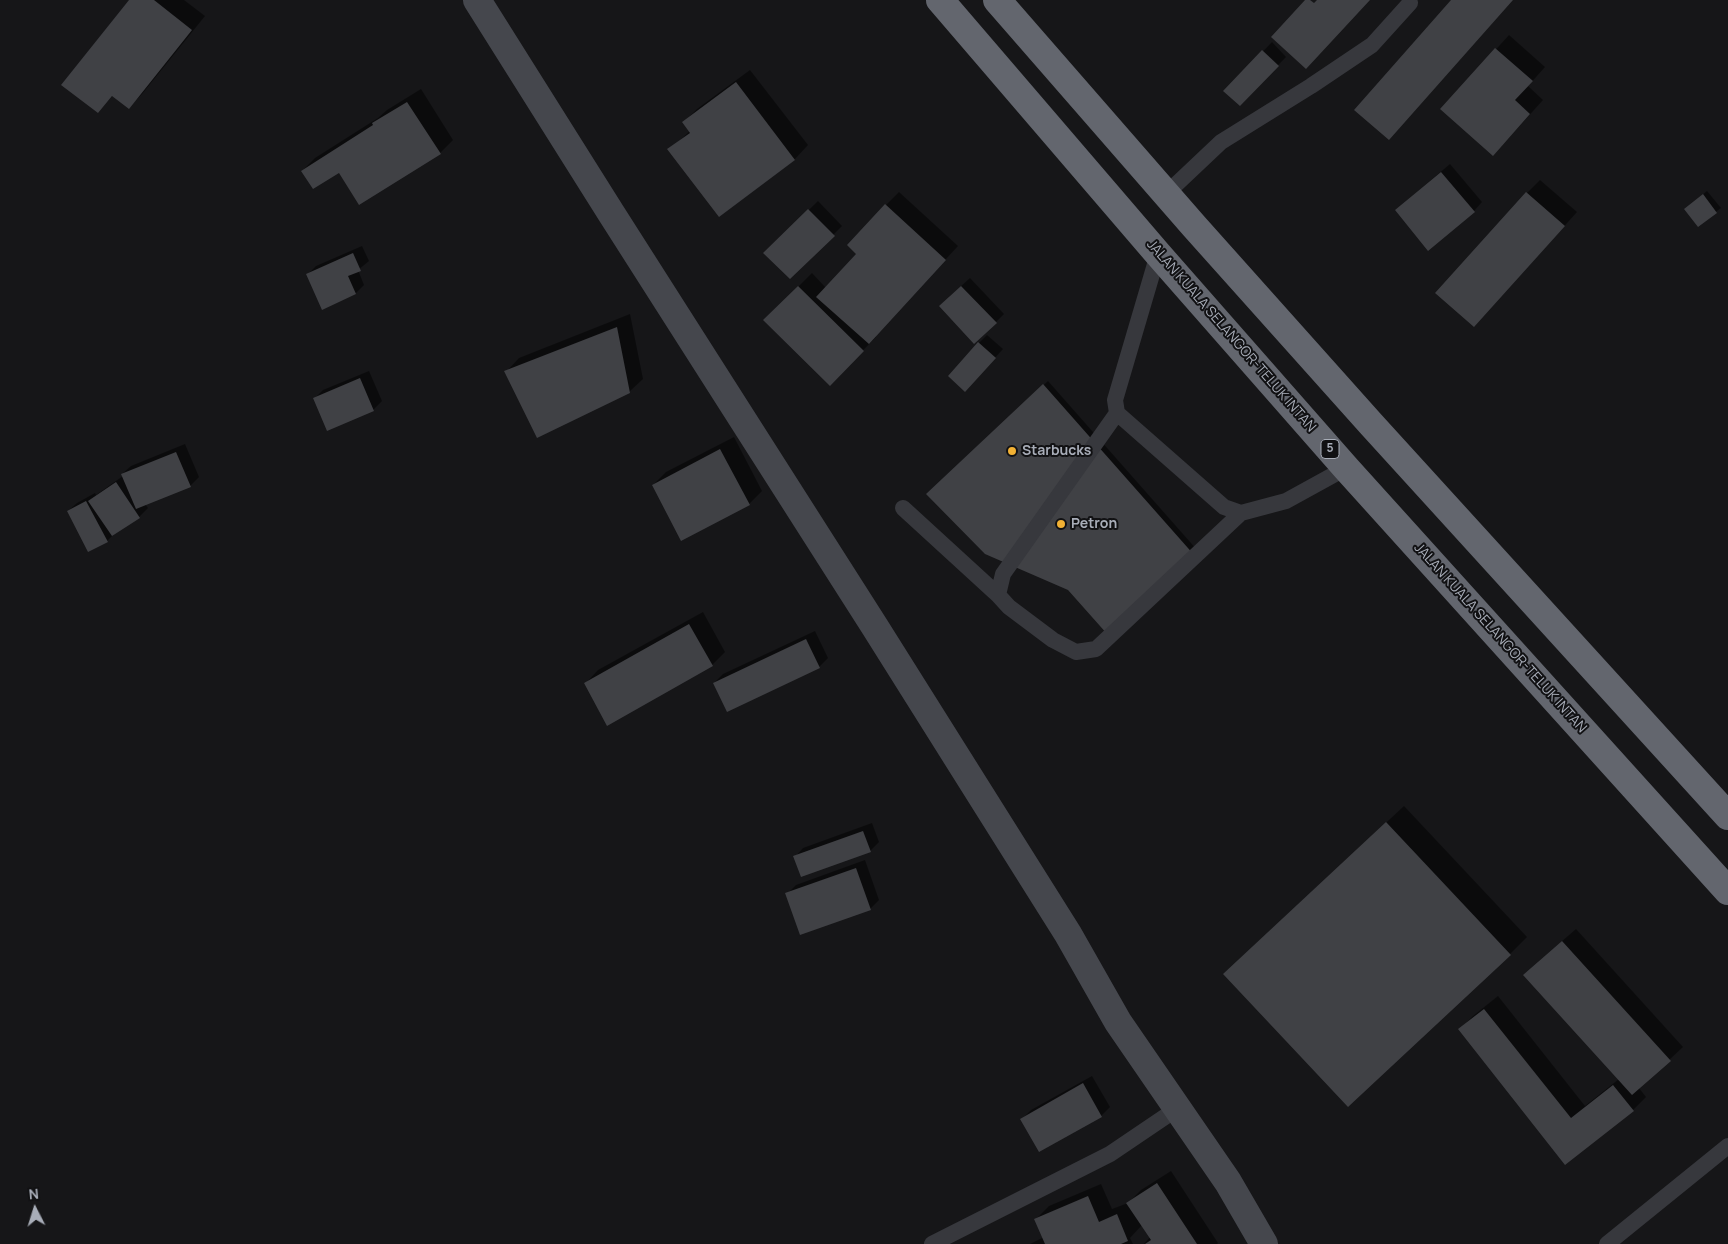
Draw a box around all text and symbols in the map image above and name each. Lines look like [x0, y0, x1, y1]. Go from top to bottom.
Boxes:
street label: JALAN KUALA SELANGOR-TELUK INTAN [1143, 236, 1319, 436]
road number: 5 [1321, 439, 1339, 458]
place label: Starbucks [1022, 443, 1091, 459]
marker: Starbucks [1006, 445, 1018, 457]
place label: Petron [1071, 516, 1117, 532]
marker: Petron [1055, 518, 1067, 530]
street label: JALAN KUALA SELANGOR-TELUK INTAN [1410, 540, 1590, 736]
north arrow [10, 1184, 60, 1234]
text: N [28, 1184, 39, 1203]

